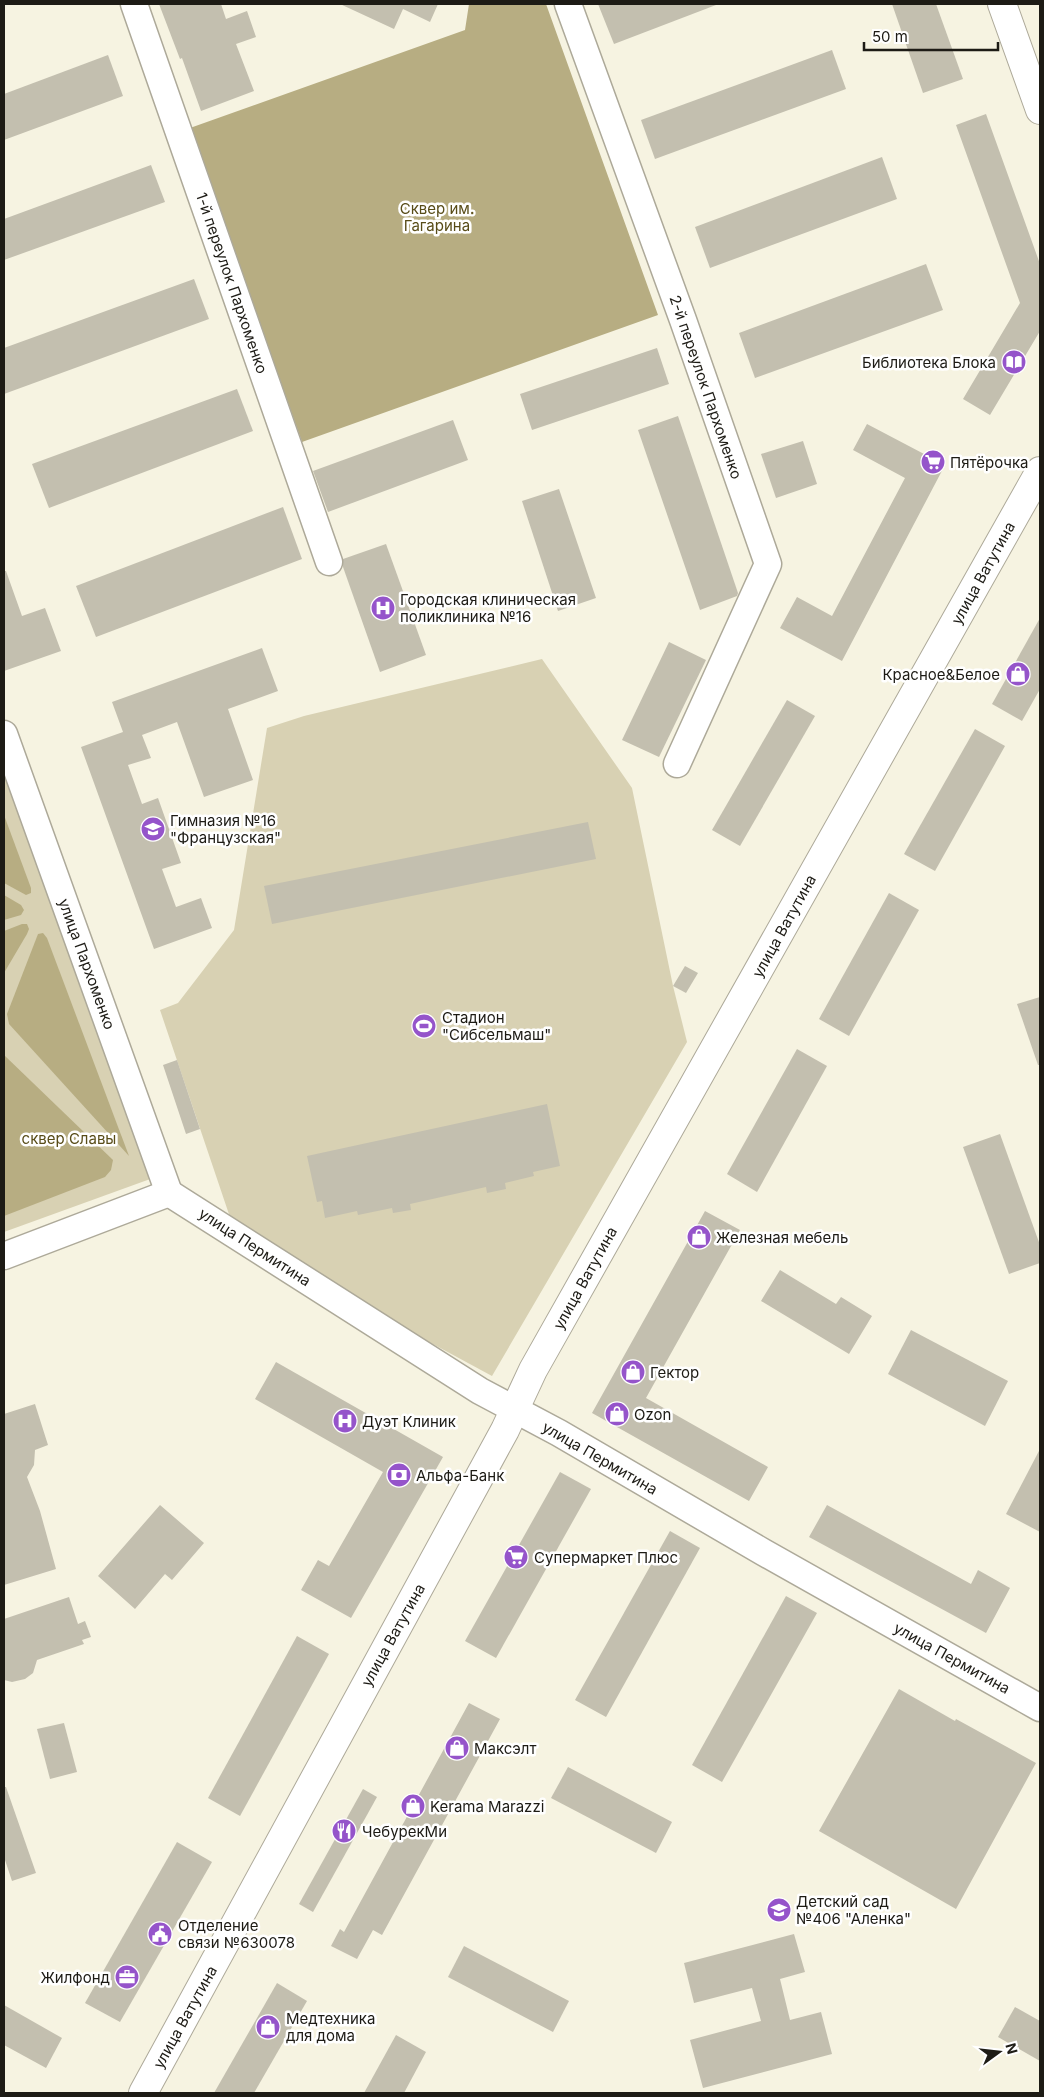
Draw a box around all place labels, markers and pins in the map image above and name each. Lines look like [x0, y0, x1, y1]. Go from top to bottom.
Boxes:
library icon: Библиотека Блока [1001, 349, 1027, 375]
place label: Библиотека Блока [862, 353, 996, 372]
supermarket icon: Пятёрочка [920, 449, 946, 475]
place label: Пятёрочка [950, 453, 1029, 472]
place label: Городская клиническая поликлиника №16 [400, 590, 576, 626]
hospital icon: Городская клиническая поликлиника №16 [370, 595, 396, 621]
shop icon: Красное&Белое [1005, 661, 1031, 687]
place label: Красное&Белое [883, 665, 1000, 684]
place label: Гимназия №16 "Французская" [170, 811, 281, 847]
school or university icon: Гимназия №16 "Французская" [140, 816, 166, 842]
place label: Стадион "Сибсельмаш" [442, 1008, 551, 1044]
sports icon: Стадион "Сибсельмаш" [411, 1013, 437, 1039]
shop icon: Железная мебель [686, 1224, 712, 1250]
place label: Железная мебель [716, 1228, 848, 1247]
shop icon: Гектор [620, 1359, 646, 1385]
place label: Гектор [650, 1363, 699, 1382]
shop icon: Ozon [604, 1401, 630, 1427]
place label: Ozon [634, 1405, 671, 1424]
hospital icon: Дуэт Клиник [332, 1408, 358, 1434]
place label: Дуэт Клиник [362, 1412, 456, 1431]
bank icon: Альфа-Банк [386, 1462, 412, 1488]
place label: Альфа-Банк [416, 1466, 504, 1485]
supermarket icon: Супермаркет Плюс [503, 1544, 529, 1570]
place label: Супермаркет Плюс [534, 1548, 678, 1567]
shop icon: Максэлт [444, 1735, 470, 1761]
place label: Максэлт [474, 1739, 536, 1758]
shop icon: Kerama Marazzi [400, 1793, 426, 1819]
place label: Kerama Marazzi [430, 1797, 544, 1816]
restaurant icon: ЧебурекМи [331, 1818, 357, 1844]
place label: ЧебурекМи [362, 1822, 447, 1841]
place label: Детский сад №406 "Аленка" [796, 1892, 911, 1928]
school or university icon: Детский сад №406 "Аленка" [766, 1897, 792, 1923]
place label: Отделение связи №630078 [178, 1916, 295, 1952]
public building icon: Отделение связи №630078 [147, 1921, 173, 1947]
office icon: Жилфонд [114, 1964, 140, 1990]
place label: Жилфонд [40, 1968, 110, 1987]
place label: Медтехника для дома [286, 2009, 375, 2045]
shop icon: Медтехника для дома [255, 2014, 281, 2040]

